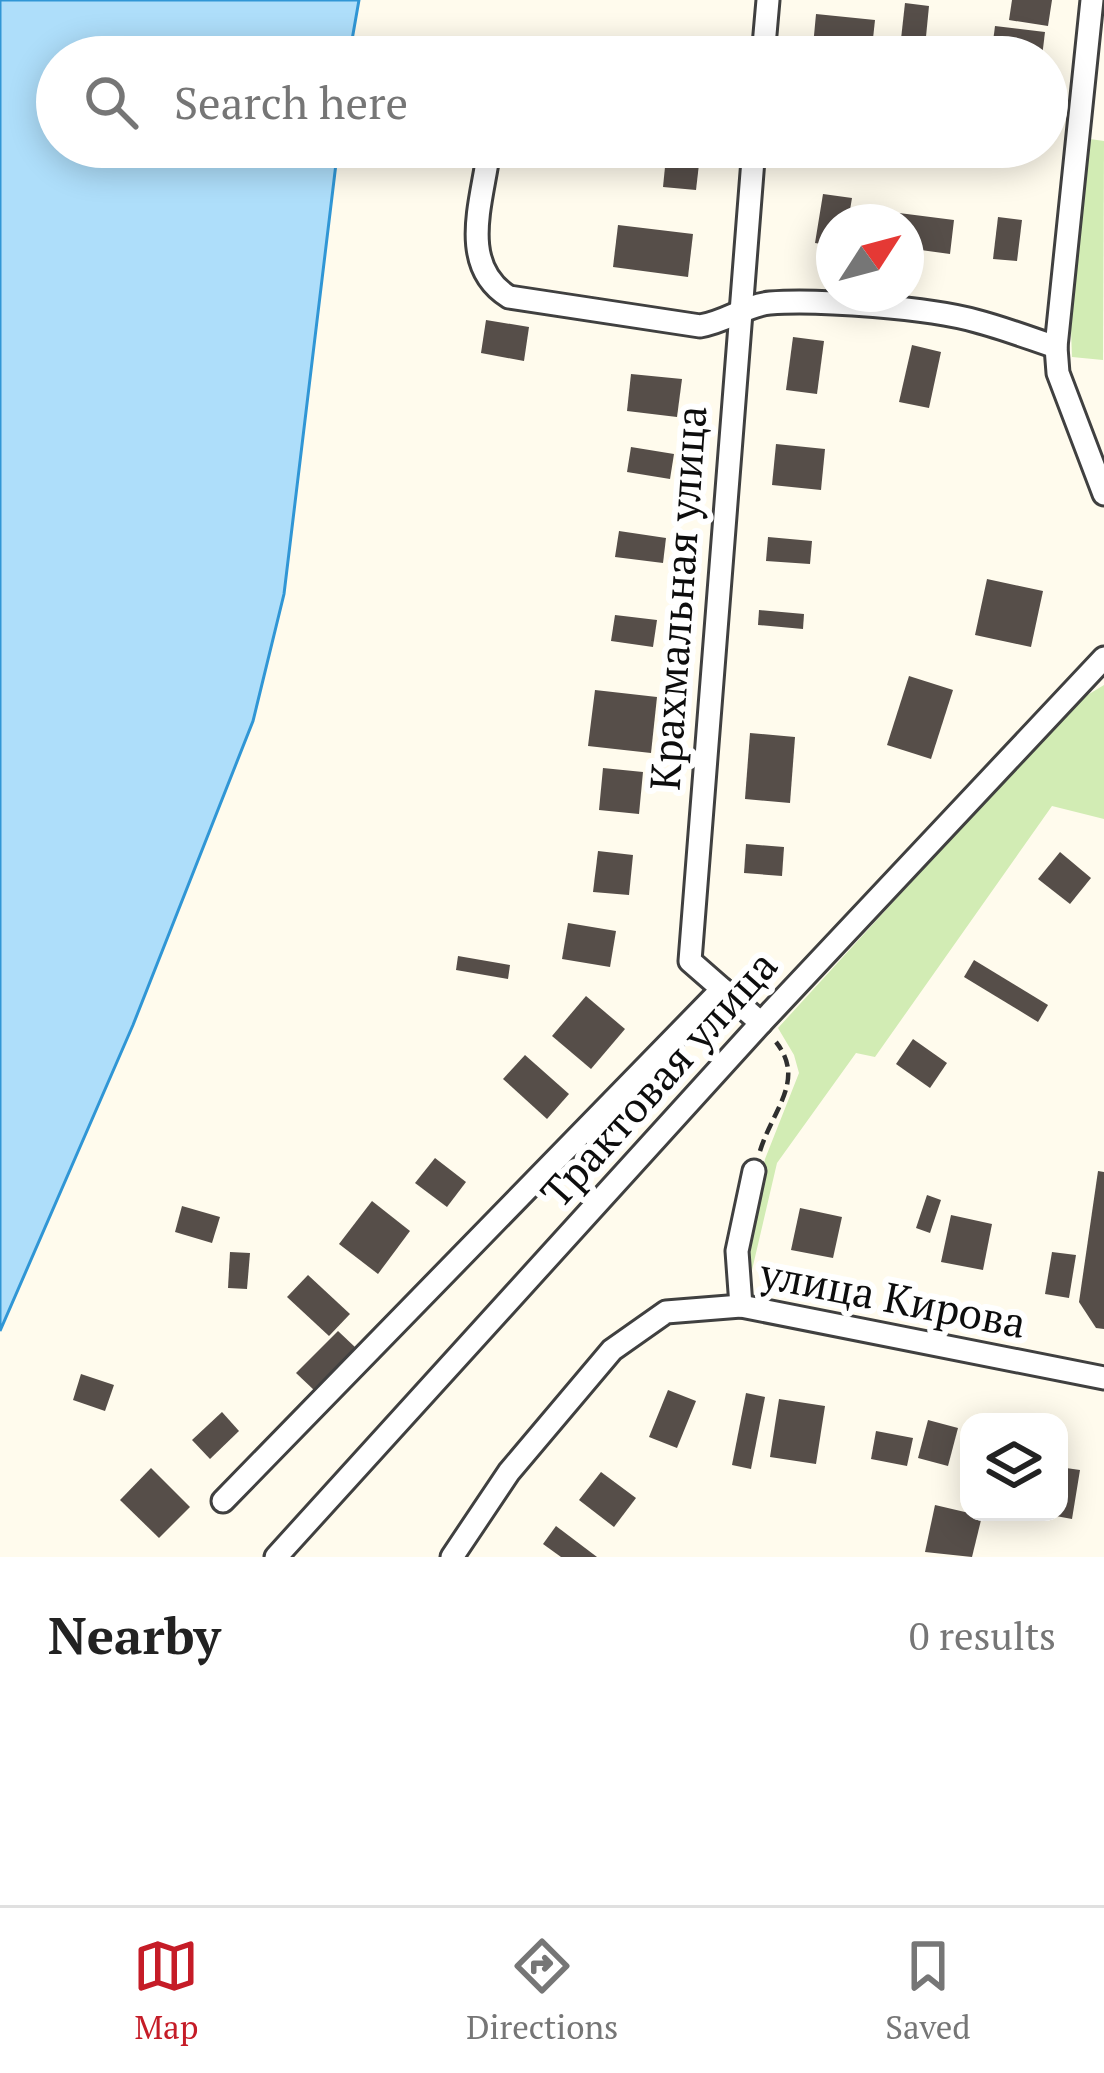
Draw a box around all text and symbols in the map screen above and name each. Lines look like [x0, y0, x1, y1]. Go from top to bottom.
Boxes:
search box [36, 36, 1068, 168]
icon: search [78, 69, 144, 135]
text: Search here [174, 72, 408, 132]
north arrow [816, 204, 924, 312]
street label: Крахмальная улица [636, 404, 718, 792]
street label: Трактовая улица [528, 938, 789, 1219]
street label: улица Кирова [755, 1244, 1031, 1350]
map controls [960, 1413, 1068, 1521]
button: layers [960, 1413, 1068, 1521]
text: Nearby [48, 1601, 221, 1669]
text: 0 results [909, 1609, 1056, 1661]
tab: Map [133, 1933, 199, 2048]
tab: Directions [466, 1933, 618, 2048]
tab: Saved [885, 1933, 971, 2048]

